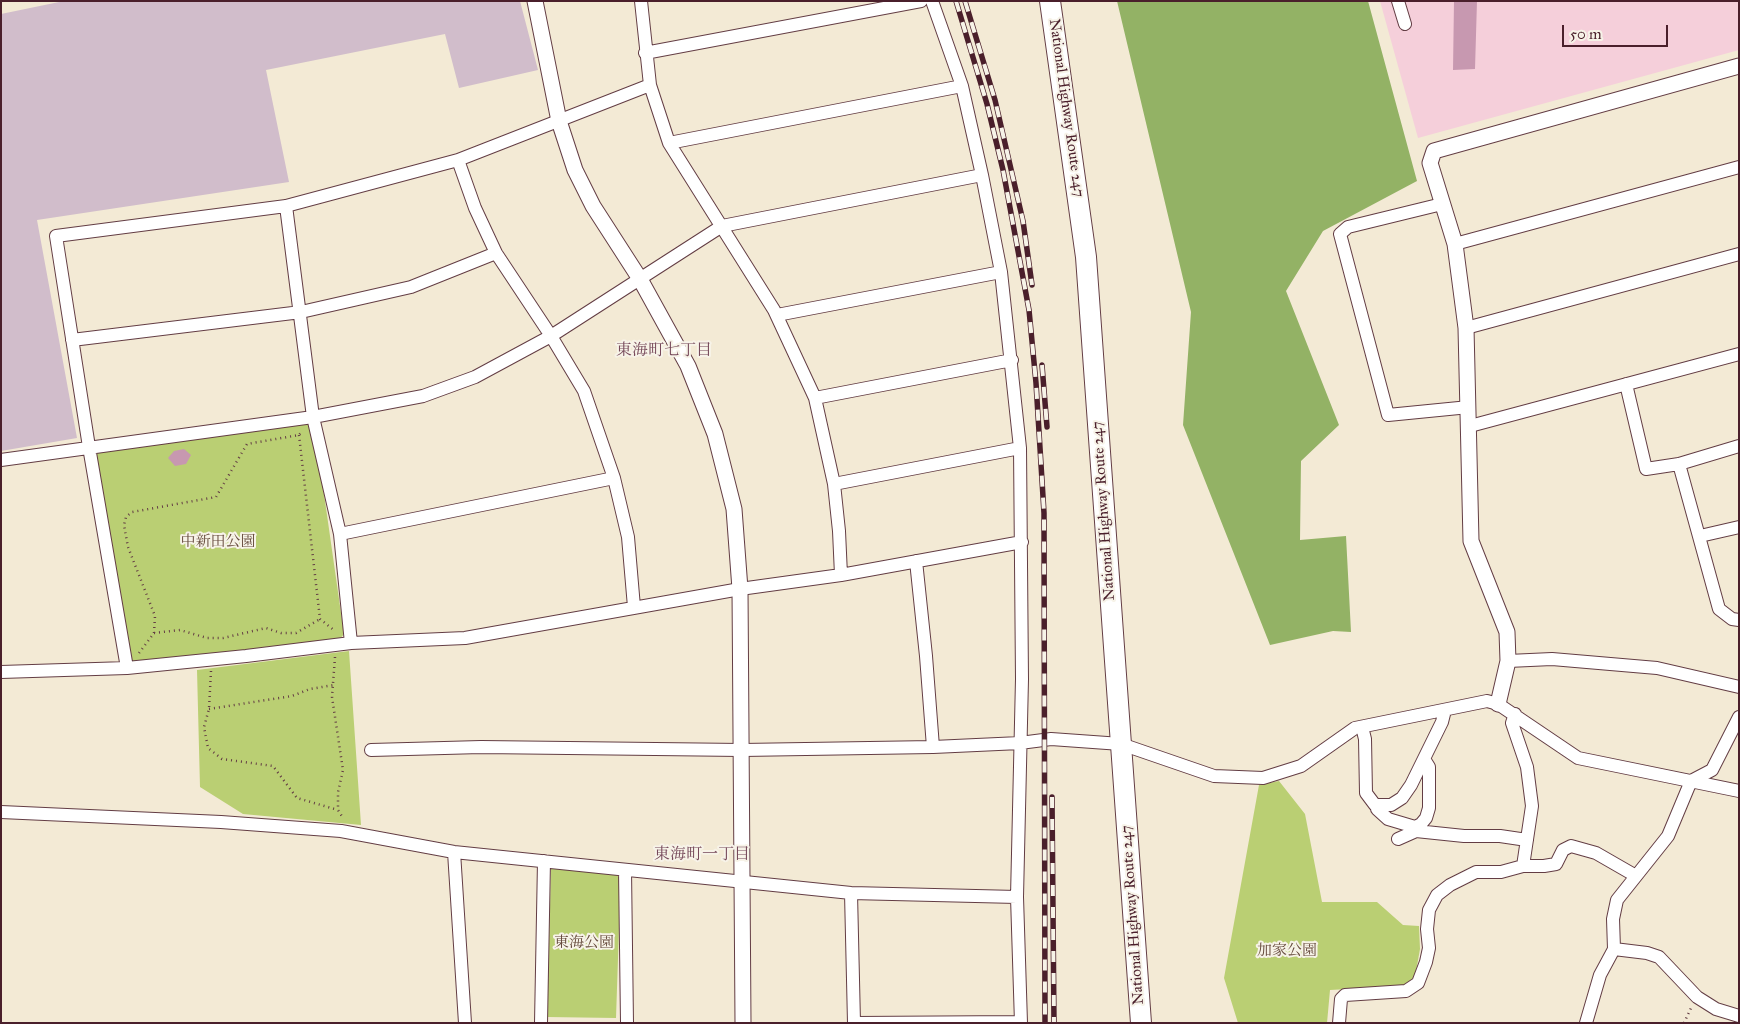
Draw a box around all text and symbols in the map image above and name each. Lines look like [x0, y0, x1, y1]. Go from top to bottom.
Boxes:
scale bar [1565, 15, 1671, 47]
street label: National Highway Route 247 [1045, 18, 1087, 198]
text: 50 m [1570, 25, 1602, 43]
district label: 東海町七丁目 [616, 341, 712, 361]
street label: National Highway Route 247 [1089, 421, 1119, 601]
park label: 中新田公園 [181, 533, 255, 551]
street label: National Highway Route 247 [1118, 825, 1148, 1005]
district label: 東海町一丁目 [654, 845, 750, 865]
park label: 東海公園 [554, 934, 614, 952]
park label: 加家公園 [1257, 942, 1317, 960]

